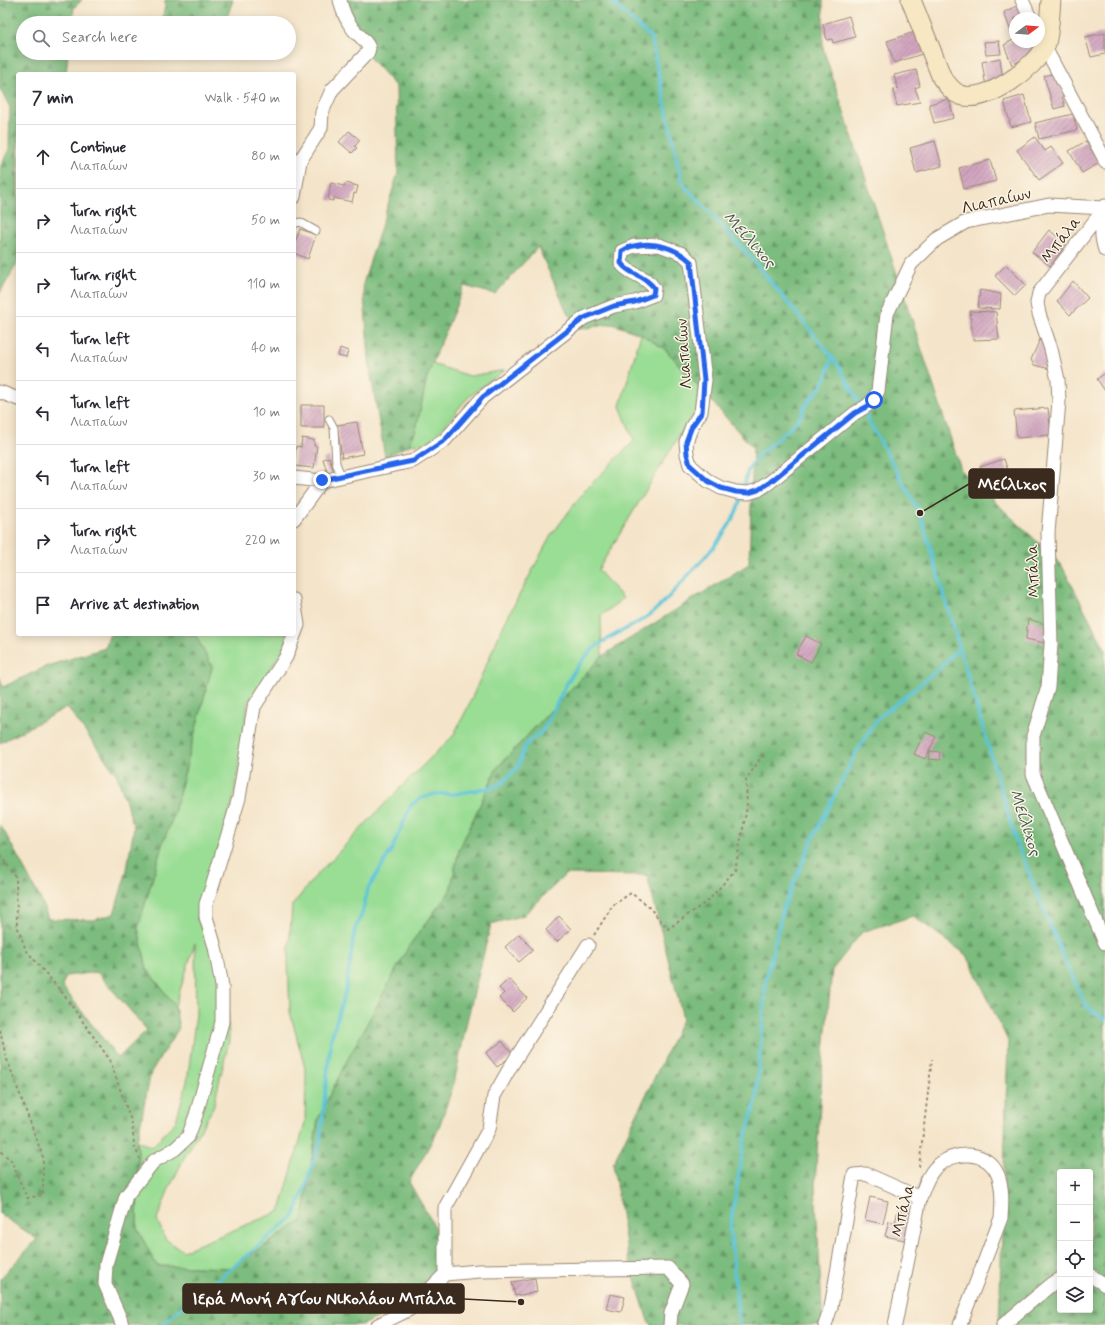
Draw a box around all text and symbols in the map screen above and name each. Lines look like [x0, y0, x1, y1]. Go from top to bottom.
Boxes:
north arrow [1009, 12, 1045, 48]
search box [16, 16, 296, 60]
icon: search [30, 27, 52, 49]
text: Search here [62, 28, 138, 48]
text: 7 min [32, 87, 74, 109]
text: Walk · 540 m [205, 90, 280, 107]
text: Continue [70, 138, 126, 158]
icon: ahead [32, 146, 54, 168]
text: 80 m [251, 148, 280, 165]
text: Λιαπαίων [70, 158, 128, 175]
street label: Λιαπαίων [959, 183, 1033, 220]
text: Turn right [70, 202, 137, 222]
water label: Μείλιχος [718, 207, 782, 274]
icon: right [32, 210, 54, 232]
text: 50 m [251, 212, 280, 229]
street label: Μπάλα [1036, 212, 1086, 268]
text: Λιαπαίων [70, 222, 128, 239]
text: Turn right [70, 266, 137, 286]
icon: right [32, 274, 54, 296]
text: 110 m [247, 276, 280, 293]
text: Λιαπαίων [70, 286, 128, 303]
street label: Λιαπαίων [672, 318, 697, 390]
text: Turn left [70, 330, 130, 350]
icon: left [32, 338, 54, 360]
text: 40 m [251, 340, 280, 357]
text: Λιαπαίων [70, 350, 128, 367]
route start [865, 391, 883, 409]
text: Turn left [70, 394, 130, 414]
icon: left [32, 402, 54, 424]
text: 10 m [253, 404, 280, 421]
text: Λιαπαίων [70, 414, 128, 431]
text: Turn left [70, 458, 130, 478]
icon: left [32, 466, 54, 488]
text: 30 m [253, 468, 280, 485]
callout: Μείλιχος [969, 469, 1054, 498]
route end [313, 471, 331, 489]
text: Μείλιχος [977, 474, 1047, 496]
text: Λιαπαίων [70, 478, 128, 495]
text: Turn right [70, 522, 137, 542]
icon: right [32, 530, 54, 552]
text: 220 m [245, 532, 280, 549]
text: Λιαπαίων [70, 542, 128, 559]
street label: Μπάλα [1022, 544, 1045, 598]
icon: arrive [32, 594, 54, 616]
text: Arrive at destination [70, 595, 199, 615]
water label: Μείλιχος [1004, 786, 1047, 860]
map controls [1057, 1169, 1093, 1313]
button: + [1057, 1169, 1093, 1205]
street label: Μπάλα [887, 1182, 920, 1239]
button: − [1057, 1205, 1093, 1241]
button: locate [1057, 1241, 1093, 1277]
button: layers [1057, 1277, 1093, 1313]
callout: Ιερά Μονή Αγίου Νικολάου Μπάλα [183, 1284, 464, 1313]
text: Ιερά Μονή Αγίου Νικολάου Μπάλα [192, 1288, 456, 1310]

